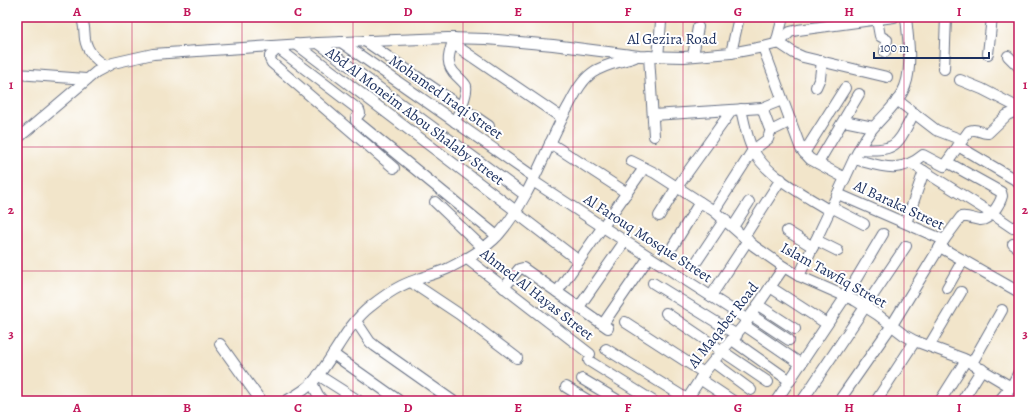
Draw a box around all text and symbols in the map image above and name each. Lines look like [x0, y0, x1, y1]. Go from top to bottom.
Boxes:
text: A [72, 3, 82, 20]
text: B [183, 3, 191, 20]
text: C [294, 3, 302, 20]
text: D [403, 3, 413, 20]
text: E [514, 3, 522, 20]
text: F [625, 3, 632, 20]
text: G [734, 3, 742, 20]
text: H [844, 3, 854, 20]
text: I [957, 3, 962, 20]
street label: Al Gezira Road [626, 29, 718, 49]
scale bar [874, 34, 989, 60]
text: 100 m [880, 40, 909, 56]
street label: Abd Al Moneim Abou Shalaby Street [321, 42, 508, 190]
street label: Mohamed Iraqi Street [385, 50, 507, 144]
text: 1 [9, 76, 14, 93]
text: 1 [1023, 76, 1028, 93]
street label: Al Baraka Street [850, 175, 948, 235]
street label: Al Farouq Mosque Street [579, 188, 716, 287]
text: 2 [8, 201, 15, 218]
text: 2 [1022, 201, 1029, 218]
street label: Islam Tawfiq Street [777, 238, 891, 312]
street label: Ahmed Al Hayas Street [475, 243, 598, 345]
street label: Al Maqaber Road [683, 277, 763, 373]
text: 3 [8, 325, 14, 342]
text: 3 [1022, 325, 1028, 342]
text: A [72, 399, 82, 416]
text: B [183, 399, 191, 416]
text: C [294, 399, 302, 416]
text: D [403, 399, 413, 416]
text: E [514, 399, 522, 416]
text: F [625, 399, 632, 416]
text: G [734, 399, 742, 416]
text: H [844, 399, 854, 416]
text: I [957, 399, 962, 416]

